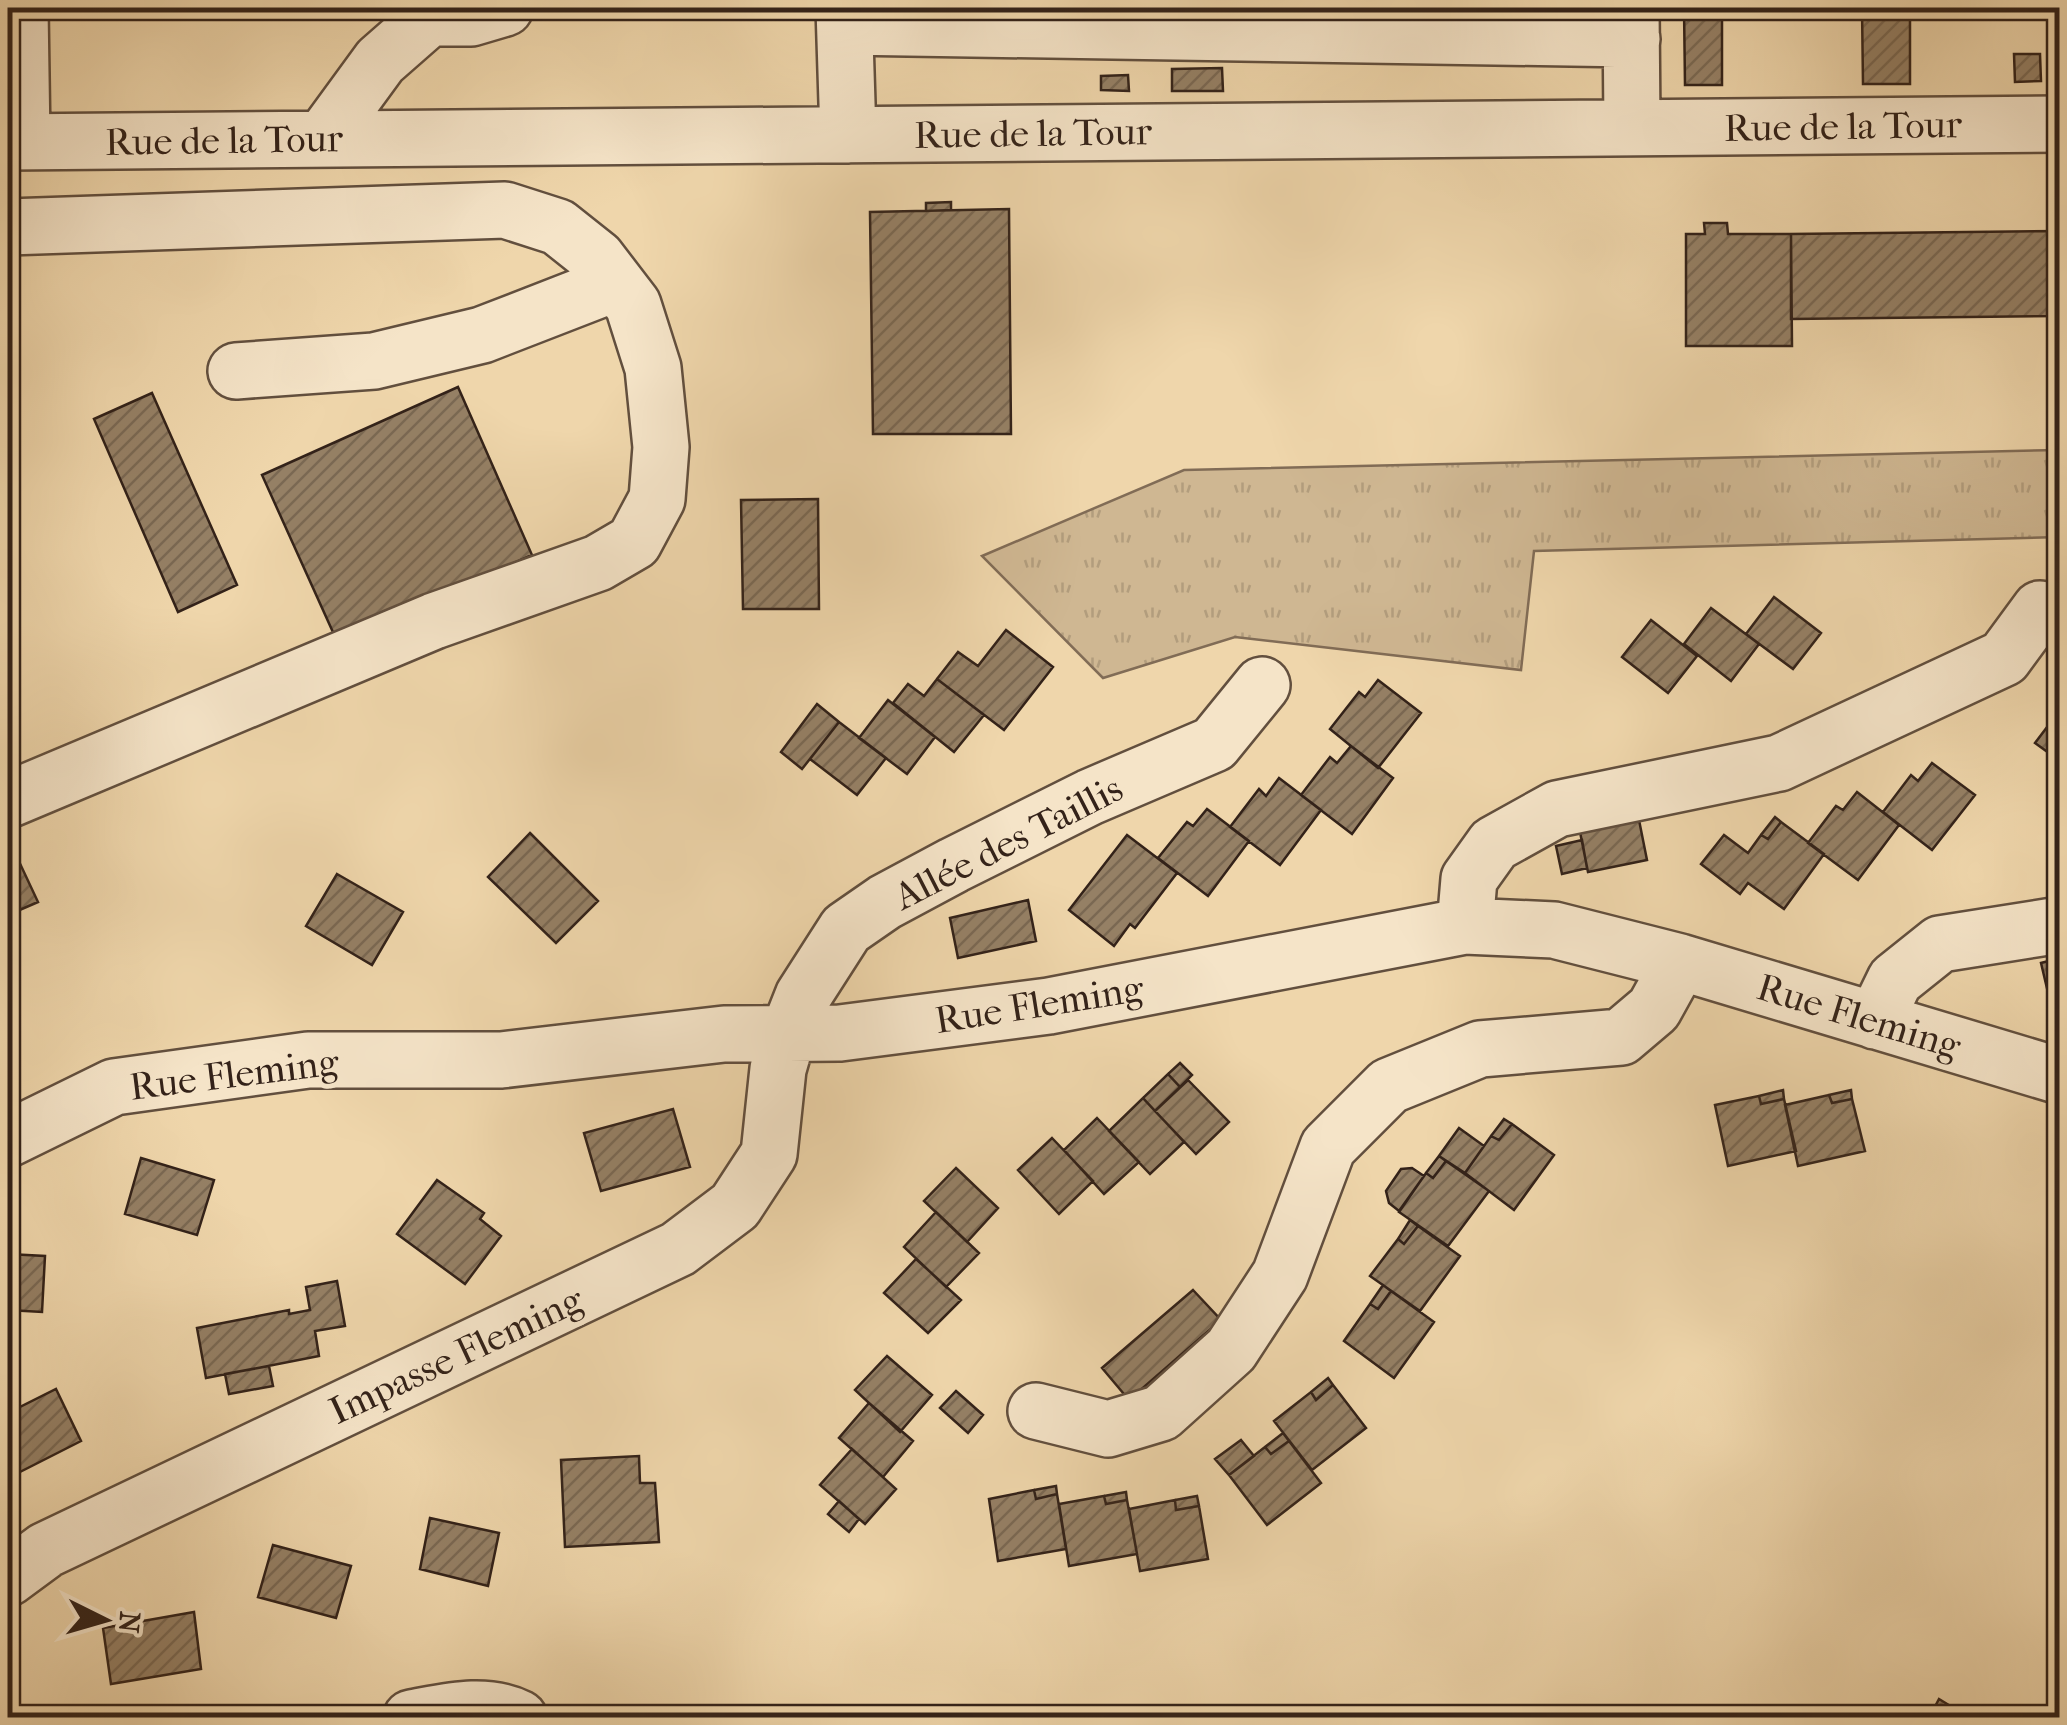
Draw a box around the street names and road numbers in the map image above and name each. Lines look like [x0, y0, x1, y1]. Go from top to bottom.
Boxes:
street label: Rue de la Tour [1724, 102, 1963, 151]
street label: Rue de la Tour [914, 109, 1153, 158]
street label: Rue de la Tour [105, 116, 344, 165]
street label: Allée des Taillis [885, 766, 1130, 920]
street label: Rue Fleming [1752, 964, 1967, 1069]
street label: Rue Fleming [932, 966, 1147, 1043]
street label: Rue Fleming [127, 1039, 342, 1110]
street label: Impasse Fleming [322, 1277, 591, 1434]

